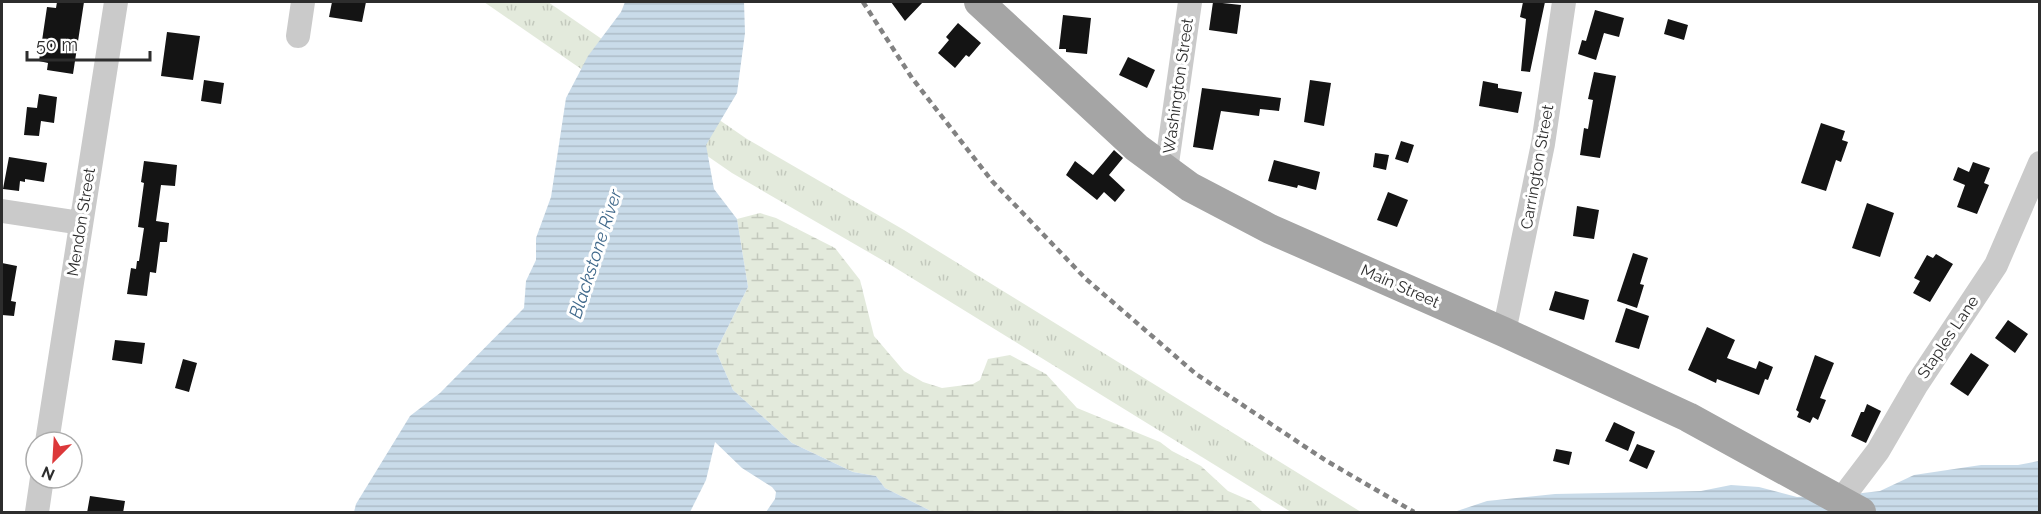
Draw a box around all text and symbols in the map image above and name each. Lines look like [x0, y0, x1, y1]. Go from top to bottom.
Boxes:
street label: Washington Street [1159, 16, 1197, 155]
scale bar [27, 24, 150, 62]
text: 50 m [36, 34, 78, 55]
street label: Carrington Street [1517, 103, 1557, 231]
street label: Mendon Street [63, 166, 99, 278]
water label: Blackstone River [564, 186, 626, 321]
street label: Main Street [1358, 260, 1443, 312]
street label: Staples Lane [1913, 292, 1983, 382]
north arrow [24, 430, 84, 490]
text: N [39, 462, 58, 484]

